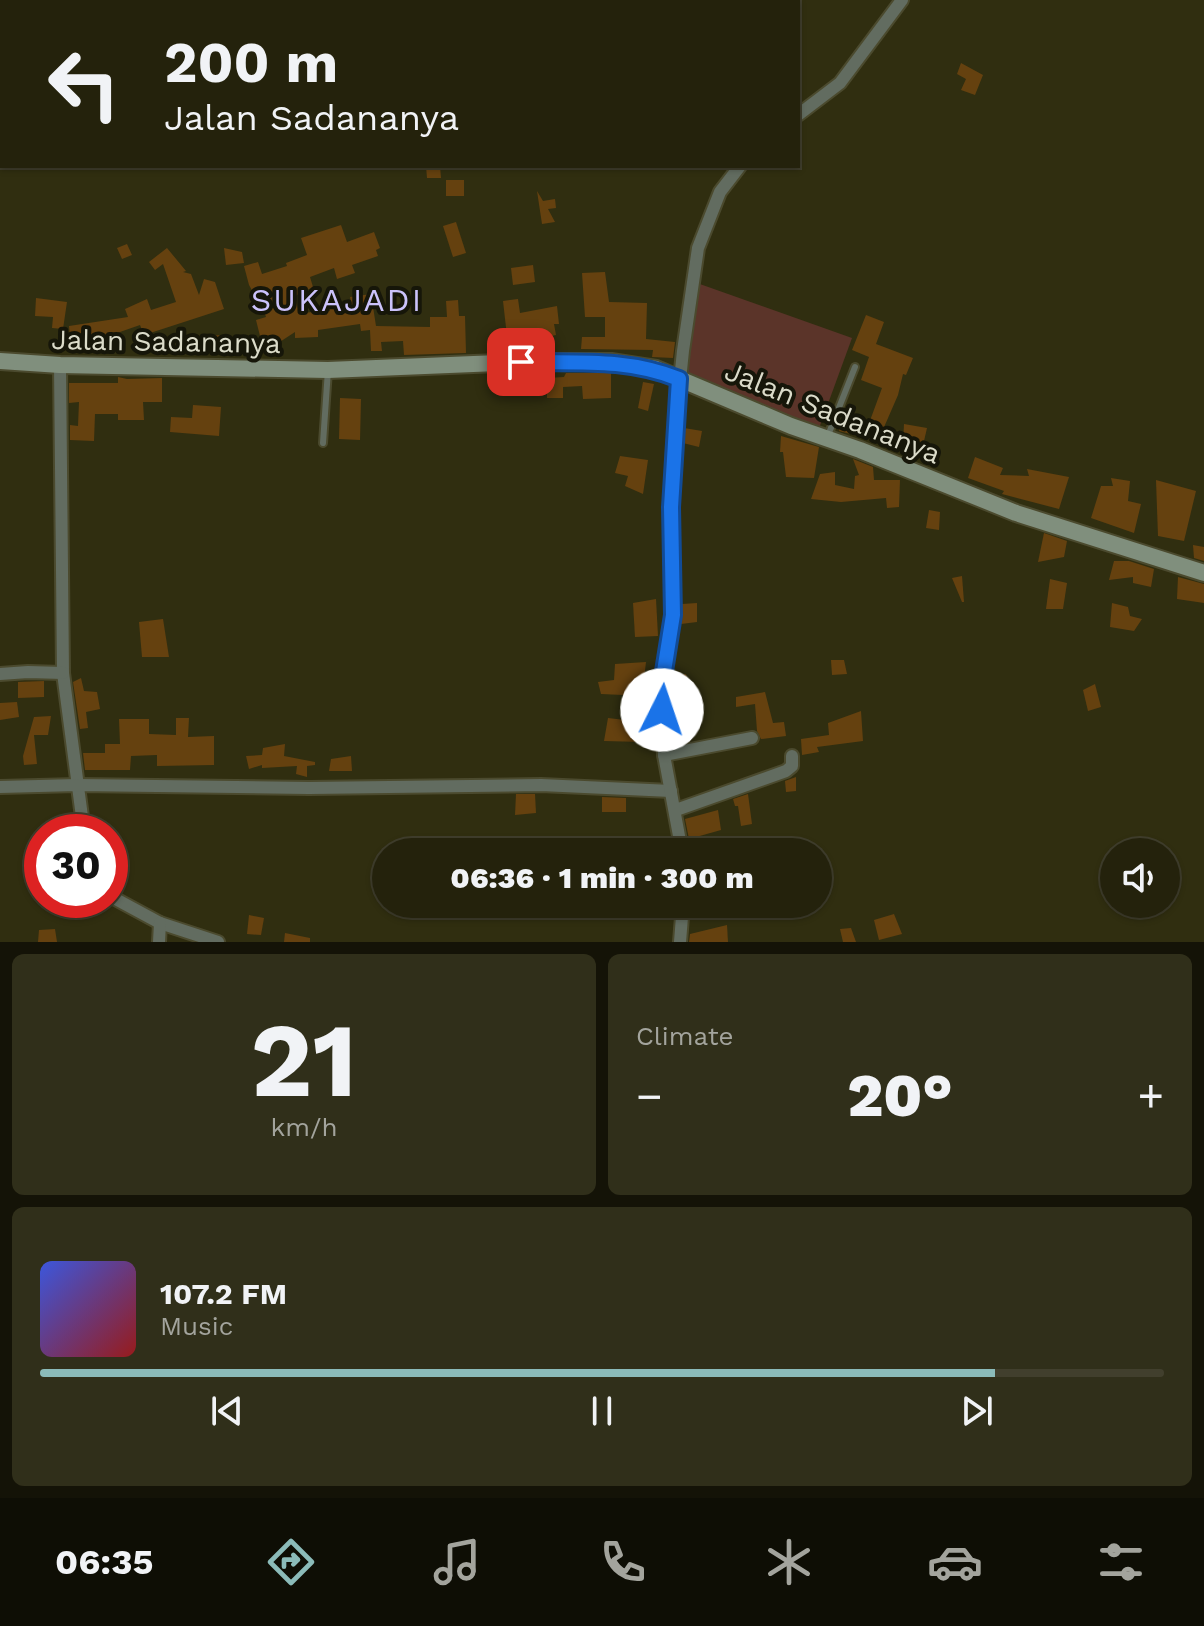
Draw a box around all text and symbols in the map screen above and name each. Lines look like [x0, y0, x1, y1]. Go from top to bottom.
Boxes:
text: 200 m [164, 30, 338, 96]
icon: left [32, 32, 136, 136]
text: Jalan Sadananya [164, 97, 459, 139]
district label: SUKAJADI [251, 281, 423, 319]
street label: Jalan Sadananya [51, 323, 281, 360]
pin [487, 328, 555, 396]
icon: arrive [499, 340, 543, 384]
street label: Jalan Sadananya [720, 354, 946, 471]
position arrow [620, 668, 704, 752]
speed limit sign: 30 [24, 814, 128, 918]
map controls [1100, 838, 1180, 918]
button: sound [1100, 838, 1180, 918]
text: 06:36 · 1 min · 300 m [450, 860, 754, 895]
text: 21 [251, 999, 357, 1121]
text: Climate [636, 1021, 734, 1051]
text: 20° [847, 1060, 953, 1131]
text: − [636, 1070, 663, 1122]
text: + [1137, 1070, 1164, 1122]
text: km/h [271, 1112, 337, 1142]
text: 107.2 FM [160, 1276, 287, 1311]
text: Music [160, 1311, 233, 1341]
icon: previous [205, 1389, 249, 1433]
icon: pause [580, 1389, 624, 1433]
icon: next [955, 1389, 999, 1433]
icon: directions [263, 1534, 319, 1590]
icon: music [429, 1534, 485, 1590]
icon: phone [595, 1534, 651, 1590]
icon: climate [761, 1534, 817, 1590]
icon: car [927, 1534, 983, 1590]
icon: filters [1093, 1534, 1149, 1590]
text: 06:35 [55, 1541, 154, 1583]

